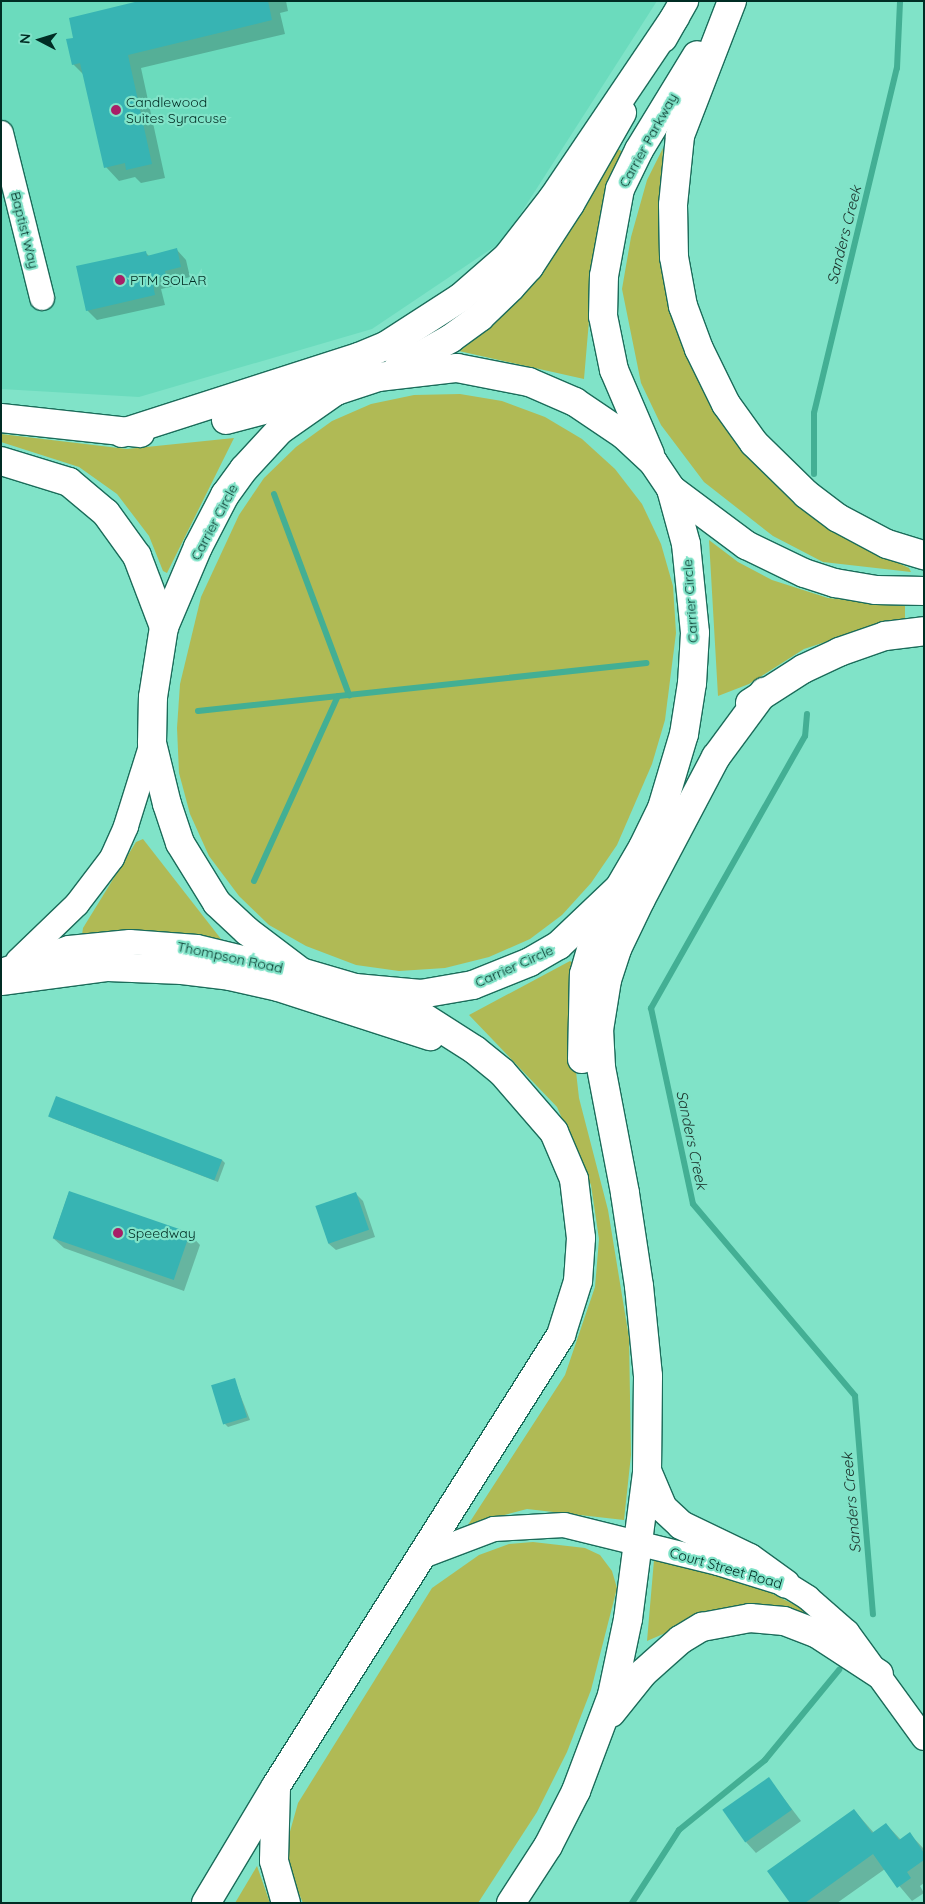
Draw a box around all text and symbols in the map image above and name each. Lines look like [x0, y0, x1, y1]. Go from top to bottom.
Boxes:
north arrow [15, 15, 65, 65]
text: N [16, 33, 34, 45]
street label: Carrier Parkway [615, 90, 681, 190]
place label: Candlewood Suites Syracuse [126, 94, 227, 126]
marker: Candlewood Suites Syracuse [110, 104, 122, 116]
water label: Sanders Creek [823, 184, 865, 286]
street label: Baptist Way [7, 190, 43, 270]
place label: PTM SOLAR [130, 272, 207, 288]
marker: PTM SOLAR [114, 274, 126, 286]
street label: Carrier Circle [187, 481, 241, 563]
street label: Carrier Circle [679, 559, 701, 643]
street label: Thompson Road [176, 938, 284, 976]
street label: Carrier Circle [472, 941, 556, 991]
water label: Sanders Creek [673, 1089, 711, 1191]
place label: Speedway [128, 1225, 196, 1241]
marker: Speedway [112, 1227, 124, 1239]
water label: Sanders Creek [838, 1452, 864, 1554]
street label: Court Street Road [668, 1544, 784, 1592]

